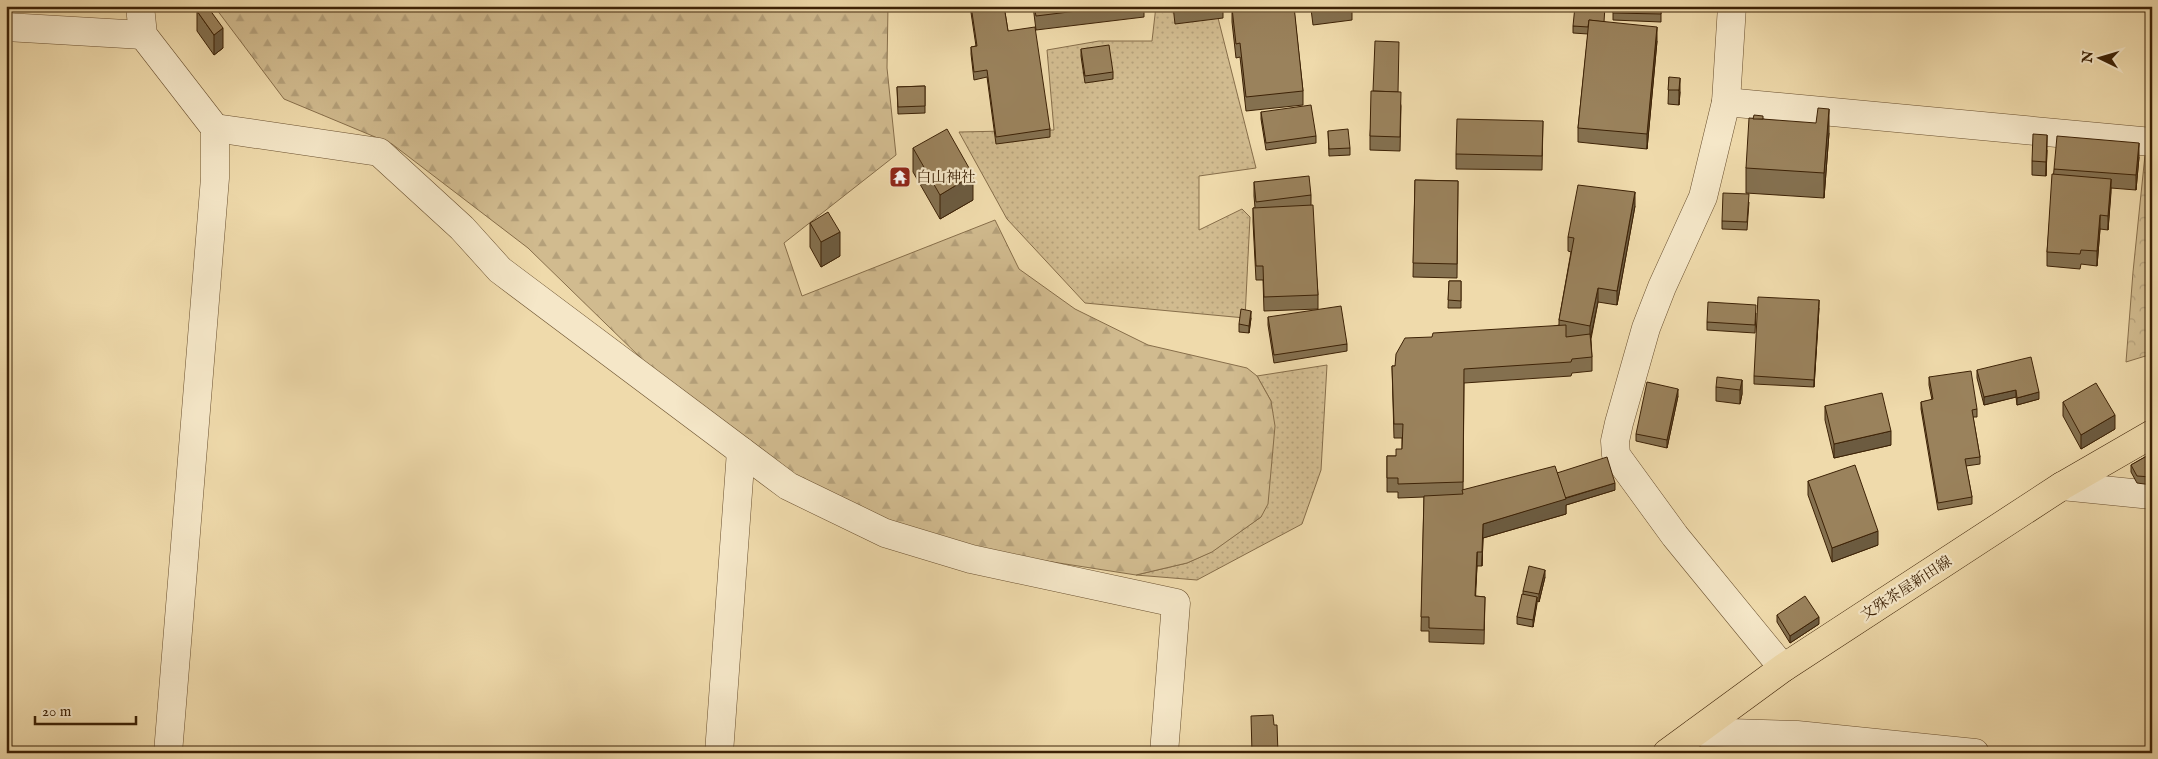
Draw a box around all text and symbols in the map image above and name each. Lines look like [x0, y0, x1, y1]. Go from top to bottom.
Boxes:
north arrow [2076, 32, 2126, 82]
text: N [2078, 50, 2098, 65]
temple icon: 白山神社 [888, 165, 912, 189]
place label: 白山神社 [916, 168, 976, 187]
street label: 文殊茶屋新田線 [1857, 552, 1955, 625]
scale bar [35, 694, 136, 726]
text: 20 m [42, 702, 72, 721]

